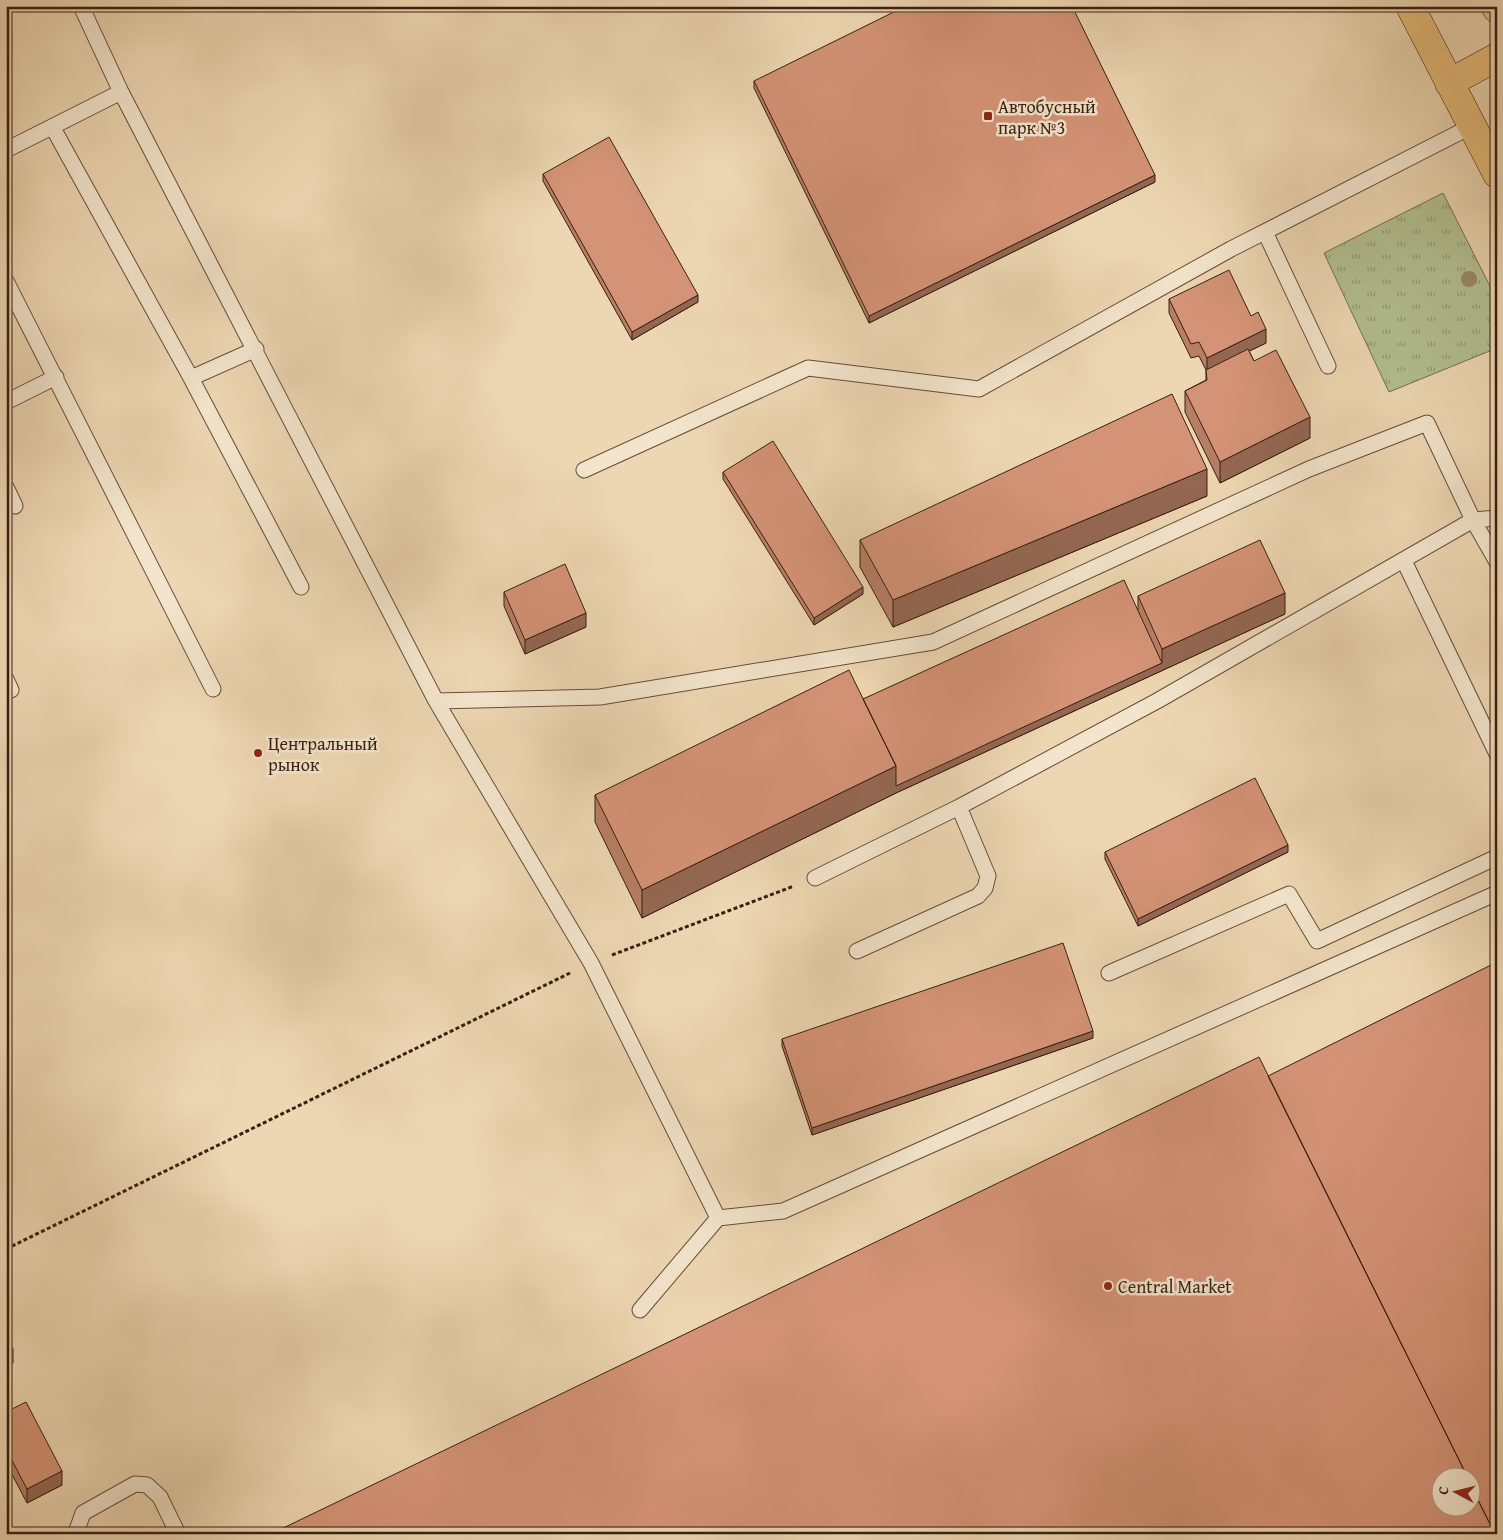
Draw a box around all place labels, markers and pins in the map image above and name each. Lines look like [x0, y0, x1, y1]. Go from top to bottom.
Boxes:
place label: Автобусный парк №3 [998, 93, 1096, 141]
marker: Автобусный парк №3 [982, 110, 994, 122]
place label: Центральный рынок [268, 730, 378, 778]
marker: Центральный рынок [252, 747, 264, 759]
place label: Central Market [1118, 1273, 1232, 1300]
marker: Central Market [1102, 1280, 1114, 1292]

